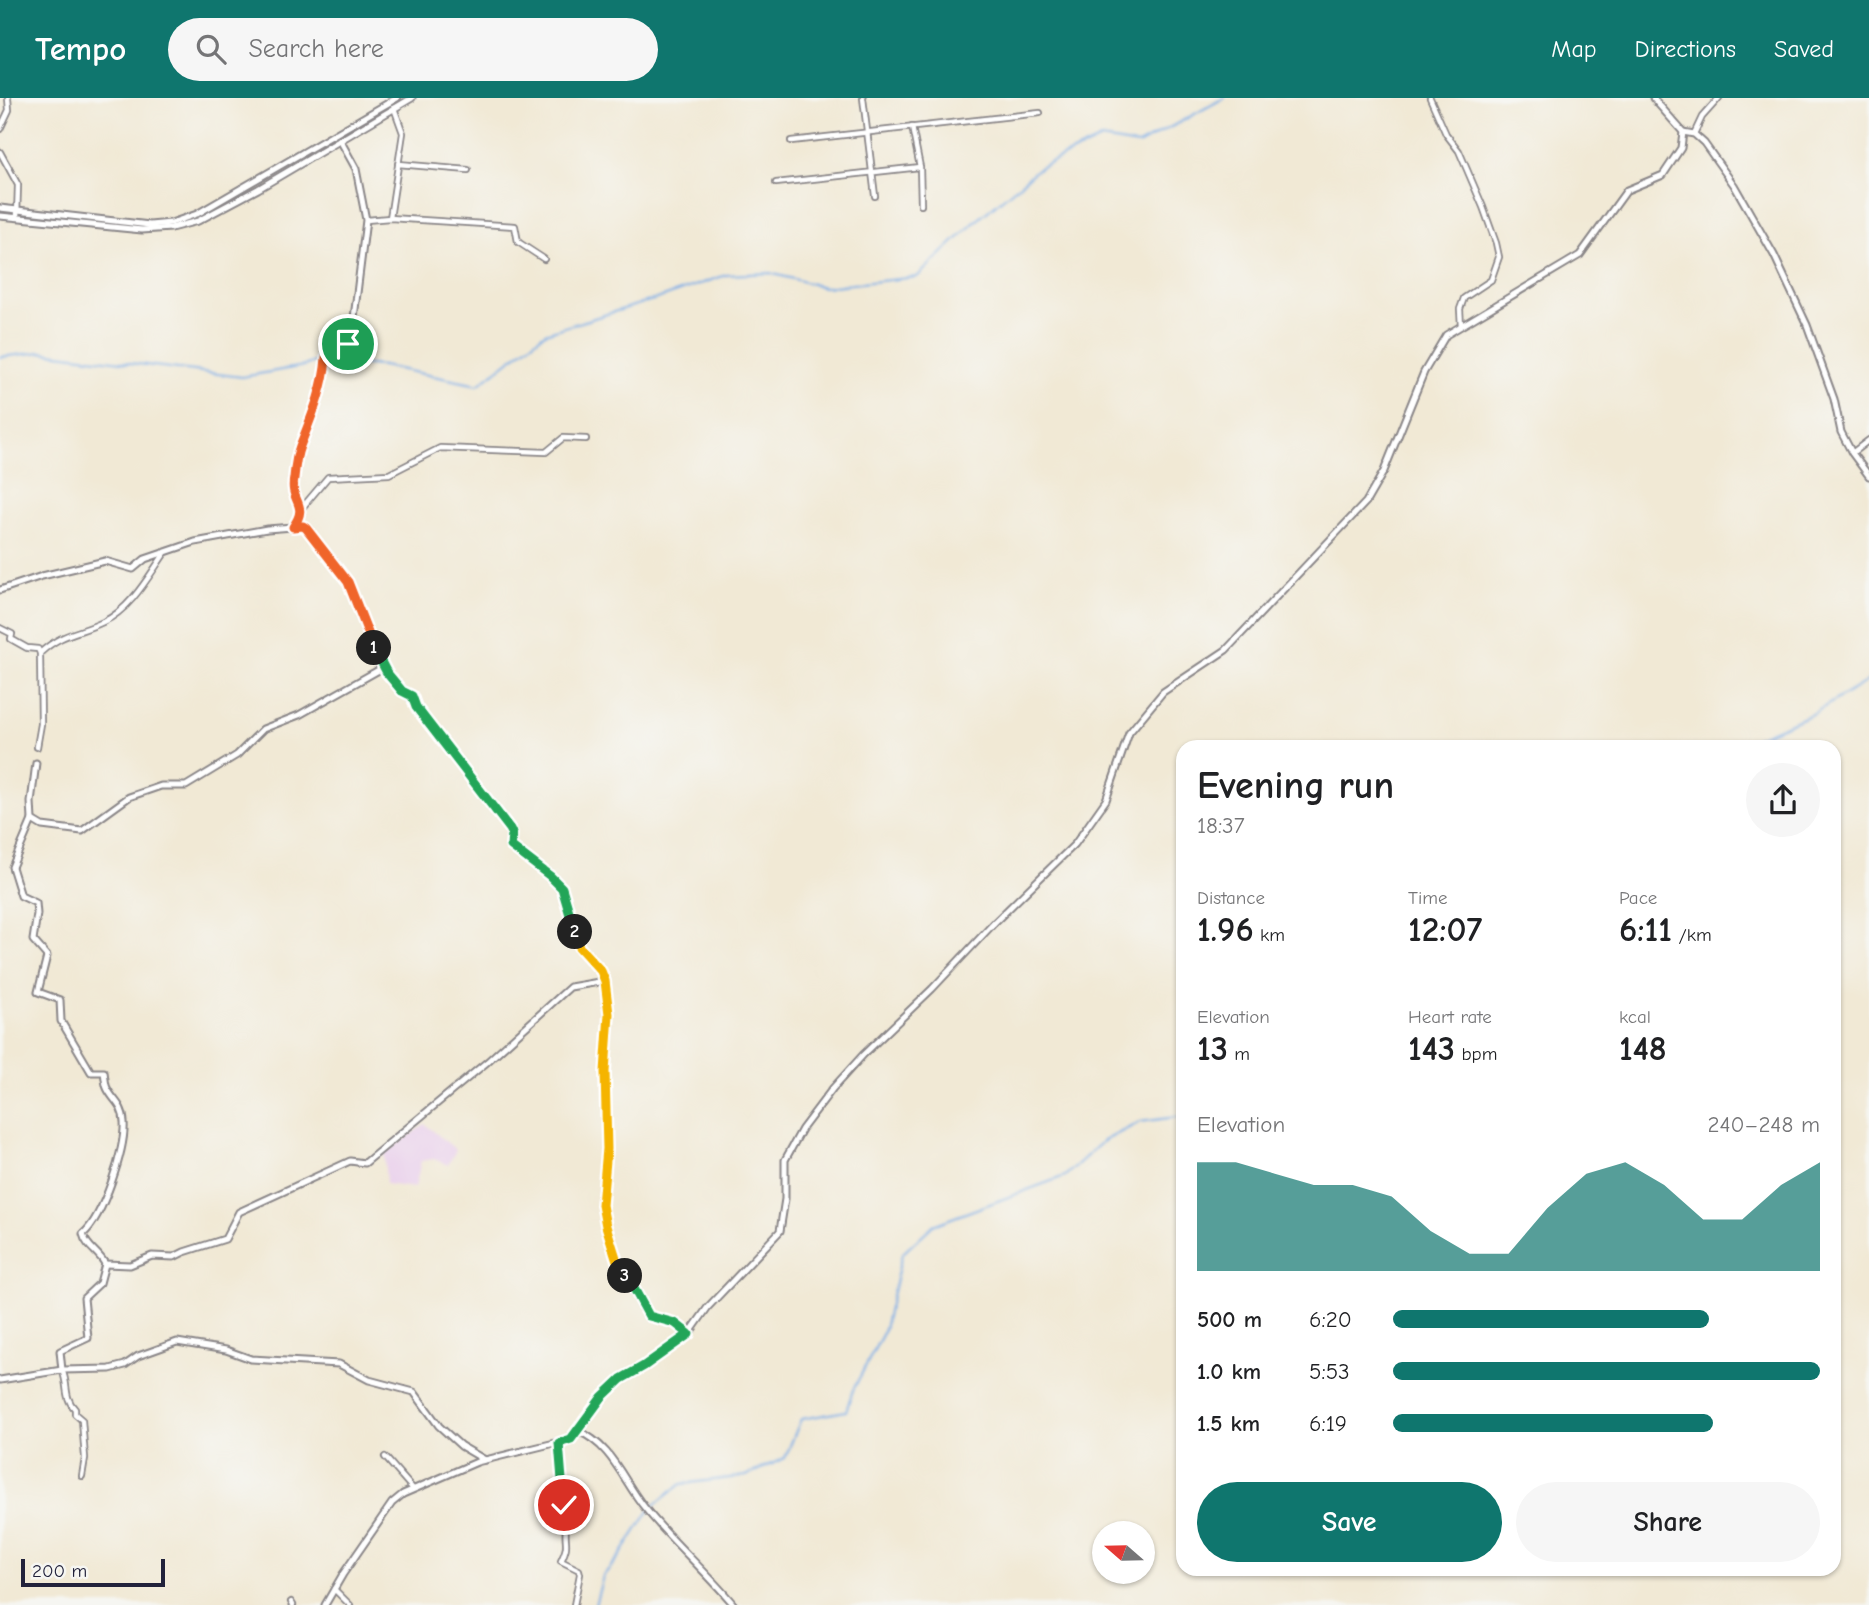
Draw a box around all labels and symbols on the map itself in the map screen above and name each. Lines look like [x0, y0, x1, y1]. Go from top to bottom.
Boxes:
pin [318, 314, 378, 374]
pin: 1 [356, 630, 392, 666]
pin: 2 [558, 914, 592, 950]
pin: 3 [608, 1258, 642, 1294]
pin [534, 1475, 594, 1535]
north arrow [1092, 1521, 1155, 1584]
scale bar [21, 1556, 164, 1588]

